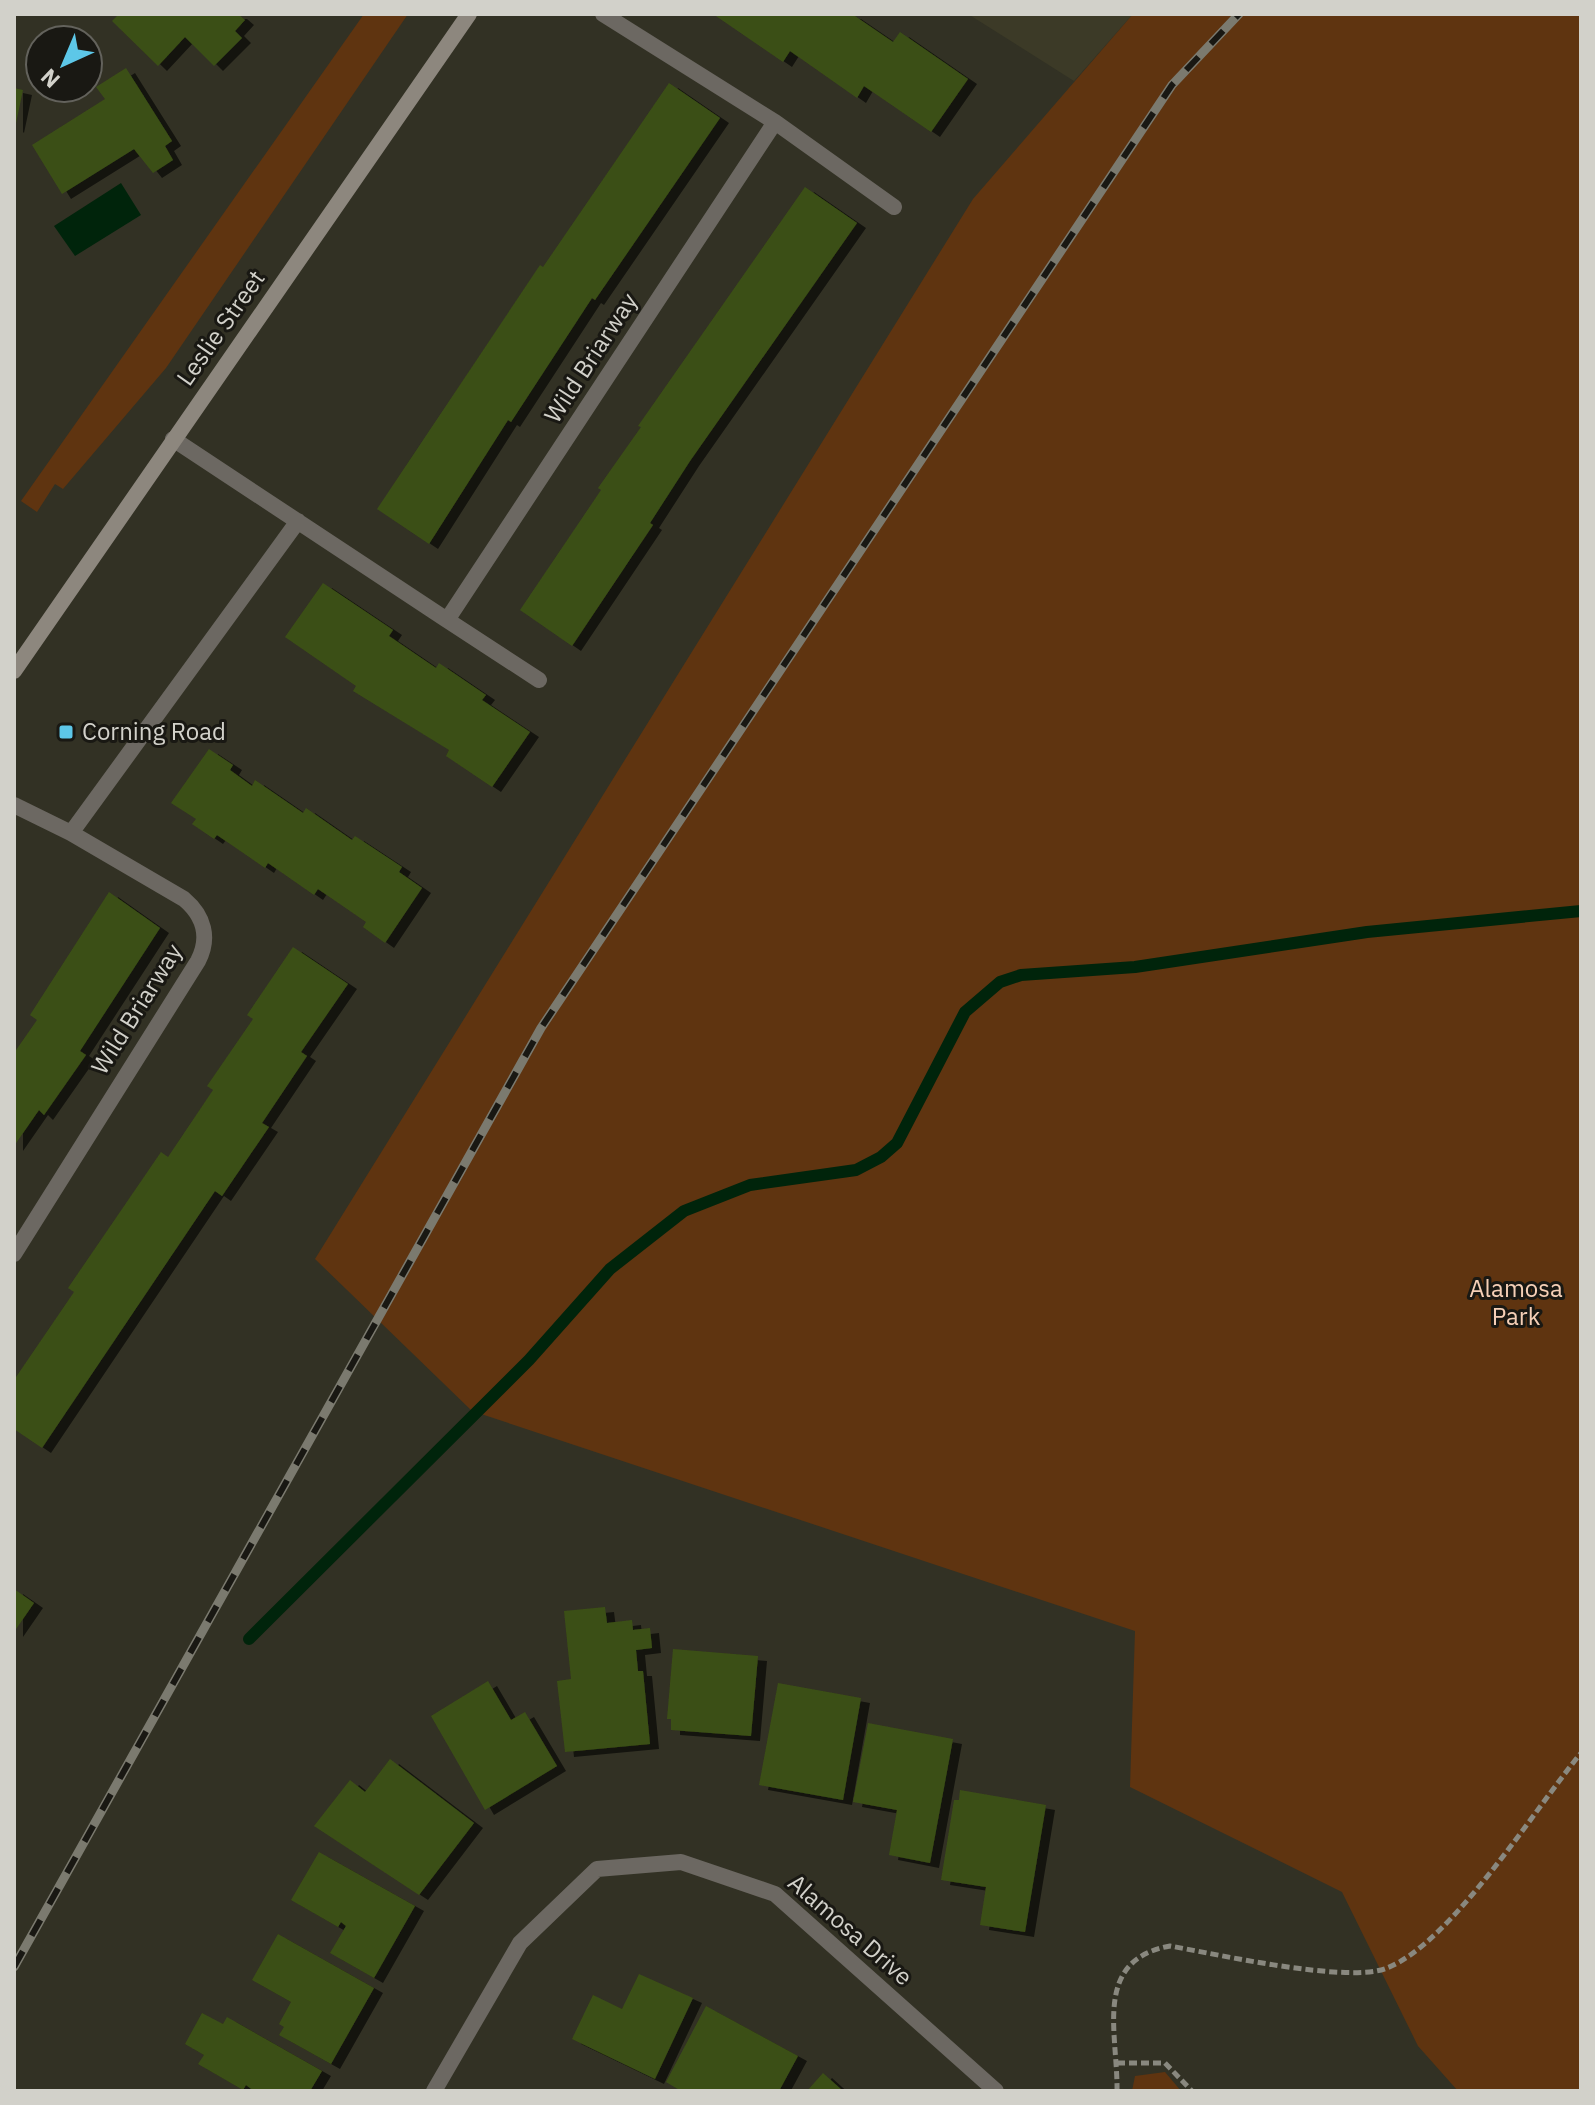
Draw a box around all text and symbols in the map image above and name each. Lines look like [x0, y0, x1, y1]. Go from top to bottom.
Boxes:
north arrow [24, 24, 104, 104]
text: N [34, 63, 66, 95]
street label: Leslie Street [169, 263, 272, 391]
street label: Wild Briarway [536, 286, 644, 428]
place label: Corning Road [82, 715, 226, 747]
marker: Corning Road [57, 723, 75, 741]
street label: Wild Briarway [83, 937, 189, 1080]
park label: Alamosa Park [1469, 1272, 1563, 1332]
street label: Alamosa Drive [782, 1866, 920, 1992]

